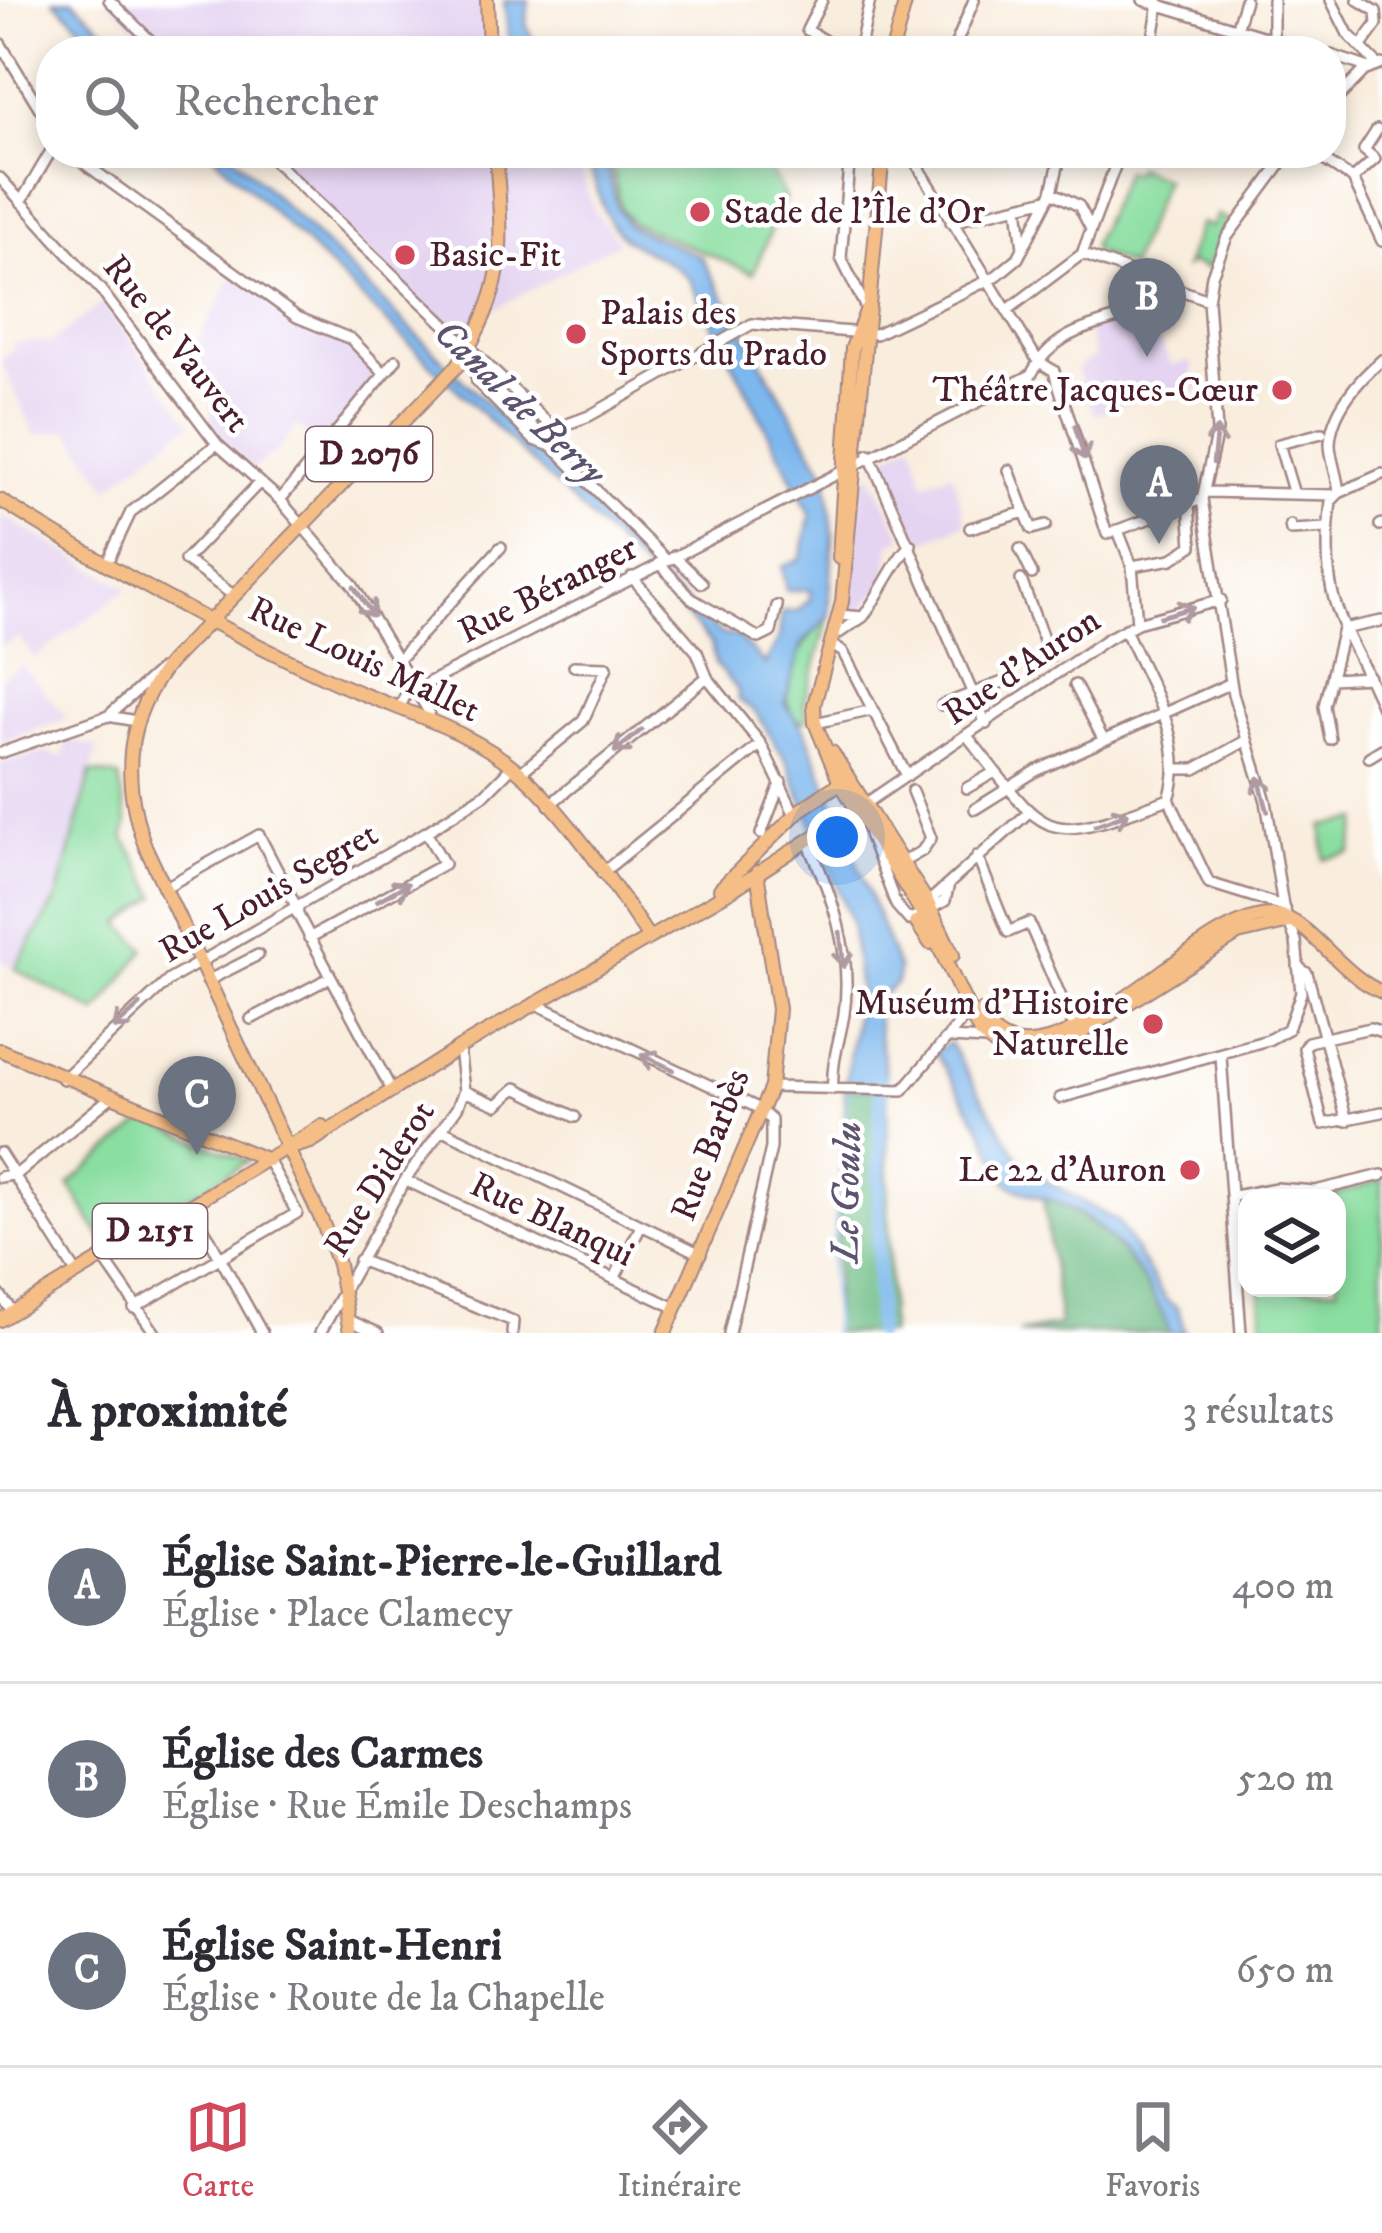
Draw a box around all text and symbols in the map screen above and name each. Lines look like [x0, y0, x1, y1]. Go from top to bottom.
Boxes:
search box [36, 36, 1346, 168]
icon: search [78, 69, 144, 135]
text: Rechercher [174, 74, 379, 130]
place label: Stade de l'Île d'Or [724, 190, 986, 235]
marker: Stade de l'Île d'Or [687, 199, 713, 225]
place label: Basic-Fit [429, 233, 561, 278]
marker: Basic-Fit [392, 242, 418, 268]
street label: Rue de Vauvert [93, 246, 259, 442]
pin: B [1108, 258, 1186, 357]
place label: Palais des Sports du Prado [600, 291, 827, 377]
water label: Canal de Berry [423, 309, 617, 499]
marker: Palais des Sports du Prado [563, 321, 589, 347]
place label: Théâtre Jacques-Cœur [932, 368, 1259, 413]
marker: Théâtre Jacques-Cœur [1269, 377, 1295, 403]
one-way arrow [1070, 423, 1092, 461]
one-way arrow [1204, 426, 1227, 465]
road number: D 2076 [306, 427, 432, 481]
pin: A [1120, 445, 1198, 544]
street label: Rue Béranger [451, 525, 646, 654]
one-way arrow [352, 585, 377, 618]
street label: Rue Louis Mallet [241, 587, 487, 733]
street label: Rue d'Auron [935, 598, 1109, 736]
one-way arrow [1157, 600, 1195, 622]
one-way arrow [612, 727, 644, 754]
one-way arrow [1251, 775, 1273, 813]
your location [807, 807, 867, 867]
one-way arrow [1093, 807, 1130, 828]
street label: Rue Louis Segret [152, 812, 386, 974]
one-way arrow [374, 880, 409, 903]
one-way arrow [831, 930, 854, 969]
place label: Muséum d'Histoire Naturelle [855, 981, 1129, 1067]
one-way arrow [112, 1003, 143, 1030]
marker: Muséum d'Histoire Naturelle [1140, 1011, 1166, 1037]
one-way arrow [640, 1050, 676, 1072]
pin: C [158, 1056, 236, 1155]
street label: Rue Barbès [661, 1063, 761, 1227]
street label: Rue Diderot [314, 1093, 446, 1265]
water label: Le Goulu [821, 1121, 873, 1265]
place label: Le 22 d'Auron [958, 1148, 1166, 1193]
marker: Le 22 d'Auron [1177, 1157, 1203, 1183]
street label: Rue Blanqui [463, 1162, 641, 1278]
map controls [1238, 1189, 1346, 1297]
button: layers [1238, 1189, 1346, 1297]
road number: D 2151 [93, 1204, 207, 1258]
text: À proximité [48, 1379, 288, 1443]
text: 3 résultats [1182, 1387, 1334, 1436]
text: Église Saint-Pierre-le-Guillard [162, 1534, 721, 1590]
text: A [75, 1562, 99, 1611]
text: 400 m [1232, 1562, 1334, 1611]
text: Église · Place Clamecy [162, 1590, 513, 1639]
text: Église des Carmes [162, 1726, 483, 1782]
text: B [75, 1754, 99, 1803]
text: 520 m [1237, 1754, 1334, 1803]
text: Église · Rue Émile Deschamps [162, 1782, 632, 1831]
text: Église Saint-Henri [162, 1918, 502, 1974]
text: C [74, 1946, 100, 1995]
text: 650 m [1236, 1946, 1334, 1995]
text: Église · Route de la Chapelle [162, 1974, 605, 2023]
tab: Carte [182, 2094, 254, 2207]
tab: Itinéraire [618, 2094, 741, 2207]
tab: Favoris [1105, 2094, 1200, 2207]

